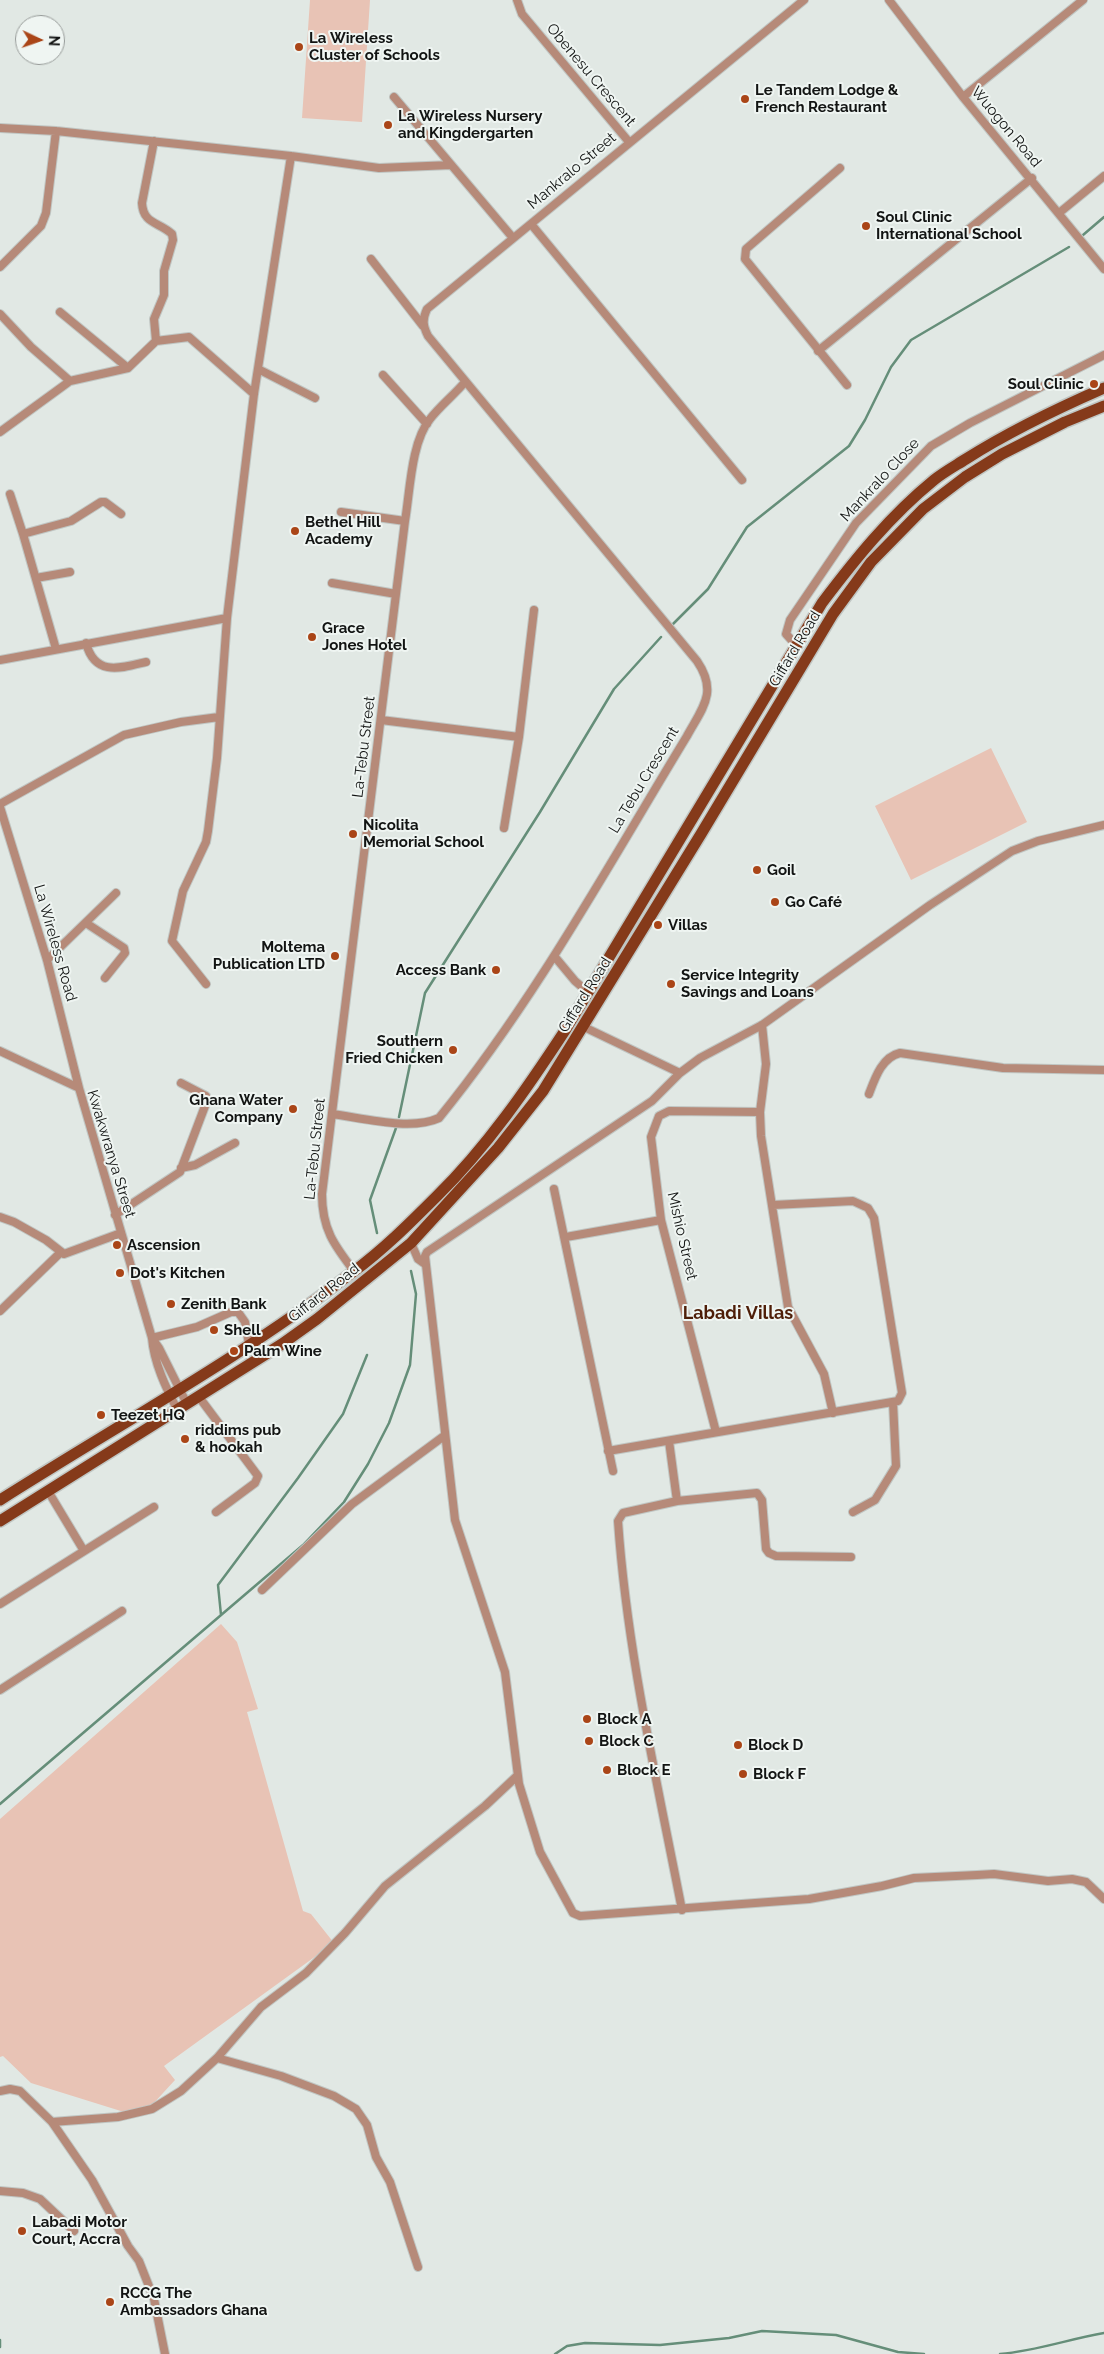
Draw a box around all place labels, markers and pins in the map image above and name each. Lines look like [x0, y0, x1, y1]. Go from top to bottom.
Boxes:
place label: La Wireless Cluster of Schools [309, 29, 440, 64]
marker: La Wireless Cluster of Schools [293, 41, 305, 53]
place label: Le Tandem Lodge & French Restaurant [755, 81, 898, 116]
marker: Le Tandem Lodge & French Restaurant [739, 93, 751, 105]
place label: La Wireless Nursery and Kingdergarten [398, 107, 542, 142]
marker: La Wireless Nursery and Kingdergarten [382, 119, 394, 131]
place label: Soul Clinic International School [876, 208, 1022, 243]
marker: Soul Clinic International School [860, 220, 872, 232]
place label: Soul Clinic [1008, 375, 1084, 393]
marker: Soul Clinic [1088, 378, 1100, 390]
place label: Bethel Hill Academy [305, 513, 381, 548]
marker: Bethel Hill Academy [289, 525, 301, 537]
place label: Grace Jones Hotel [322, 619, 407, 654]
marker: Grace Jones Hotel [306, 631, 318, 643]
place label: Nicolita Memorial School [363, 816, 484, 851]
marker: Nicolita Memorial School [347, 828, 359, 840]
place label: Goil [767, 861, 796, 879]
marker: Goil [751, 864, 763, 876]
place label: Go Café [785, 893, 842, 911]
marker: Go Café [769, 896, 781, 908]
place label: Villas [668, 916, 707, 934]
marker: Villas [652, 919, 664, 931]
place label: Moltema Publication LTD [213, 938, 325, 973]
marker: Moltema Publication LTD [329, 950, 341, 962]
place label: Access Bank [396, 961, 486, 979]
marker: Access Bank [490, 964, 502, 976]
place label: Service Integrity Savings and Loans [681, 966, 814, 1001]
marker: Service Integrity Savings and Loans [665, 978, 677, 990]
place label: Southern Fried Chicken [345, 1032, 443, 1067]
marker: Southern Fried Chicken [447, 1044, 459, 1056]
place label: Ghana Water Company [189, 1091, 283, 1126]
marker: Ghana Water Company [287, 1103, 299, 1115]
place label: Ascension [127, 1236, 200, 1254]
marker: Ascension [111, 1239, 123, 1251]
place label: Dot's Kitchen [130, 1264, 225, 1282]
marker: Dot's Kitchen [114, 1267, 126, 1279]
place label: Zenith Bank [181, 1295, 267, 1313]
marker: Zenith Bank [165, 1298, 177, 1310]
place label: Shell [224, 1321, 261, 1339]
marker: Shell [208, 1324, 220, 1336]
place label: Palm Wine [244, 1342, 322, 1360]
marker: Palm Wine [228, 1345, 240, 1357]
place label: Teezet HQ [111, 1406, 185, 1424]
marker: Teezet HQ [95, 1409, 107, 1421]
place label: riddims pub & hookah [195, 1421, 281, 1456]
marker: riddims pub & hookah [179, 1433, 191, 1445]
place label: Block A [597, 1710, 652, 1728]
marker: Block A [581, 1713, 593, 1725]
place label: Block C [599, 1732, 654, 1750]
marker: Block C [583, 1735, 595, 1747]
place label: Block D [748, 1736, 803, 1754]
marker: Block D [732, 1739, 744, 1751]
place label: Block E [617, 1761, 670, 1779]
marker: Block E [601, 1764, 613, 1776]
place label: Block F [753, 1765, 806, 1783]
marker: Block F [737, 1768, 749, 1780]
place label: Labadi Motor Court, Accra [32, 2213, 127, 2248]
marker: Labadi Motor Court, Accra [16, 2225, 28, 2237]
place label: RCCG The Ambassadors Ghana [120, 2284, 267, 2319]
marker: RCCG The Ambassadors Ghana [104, 2296, 116, 2308]

